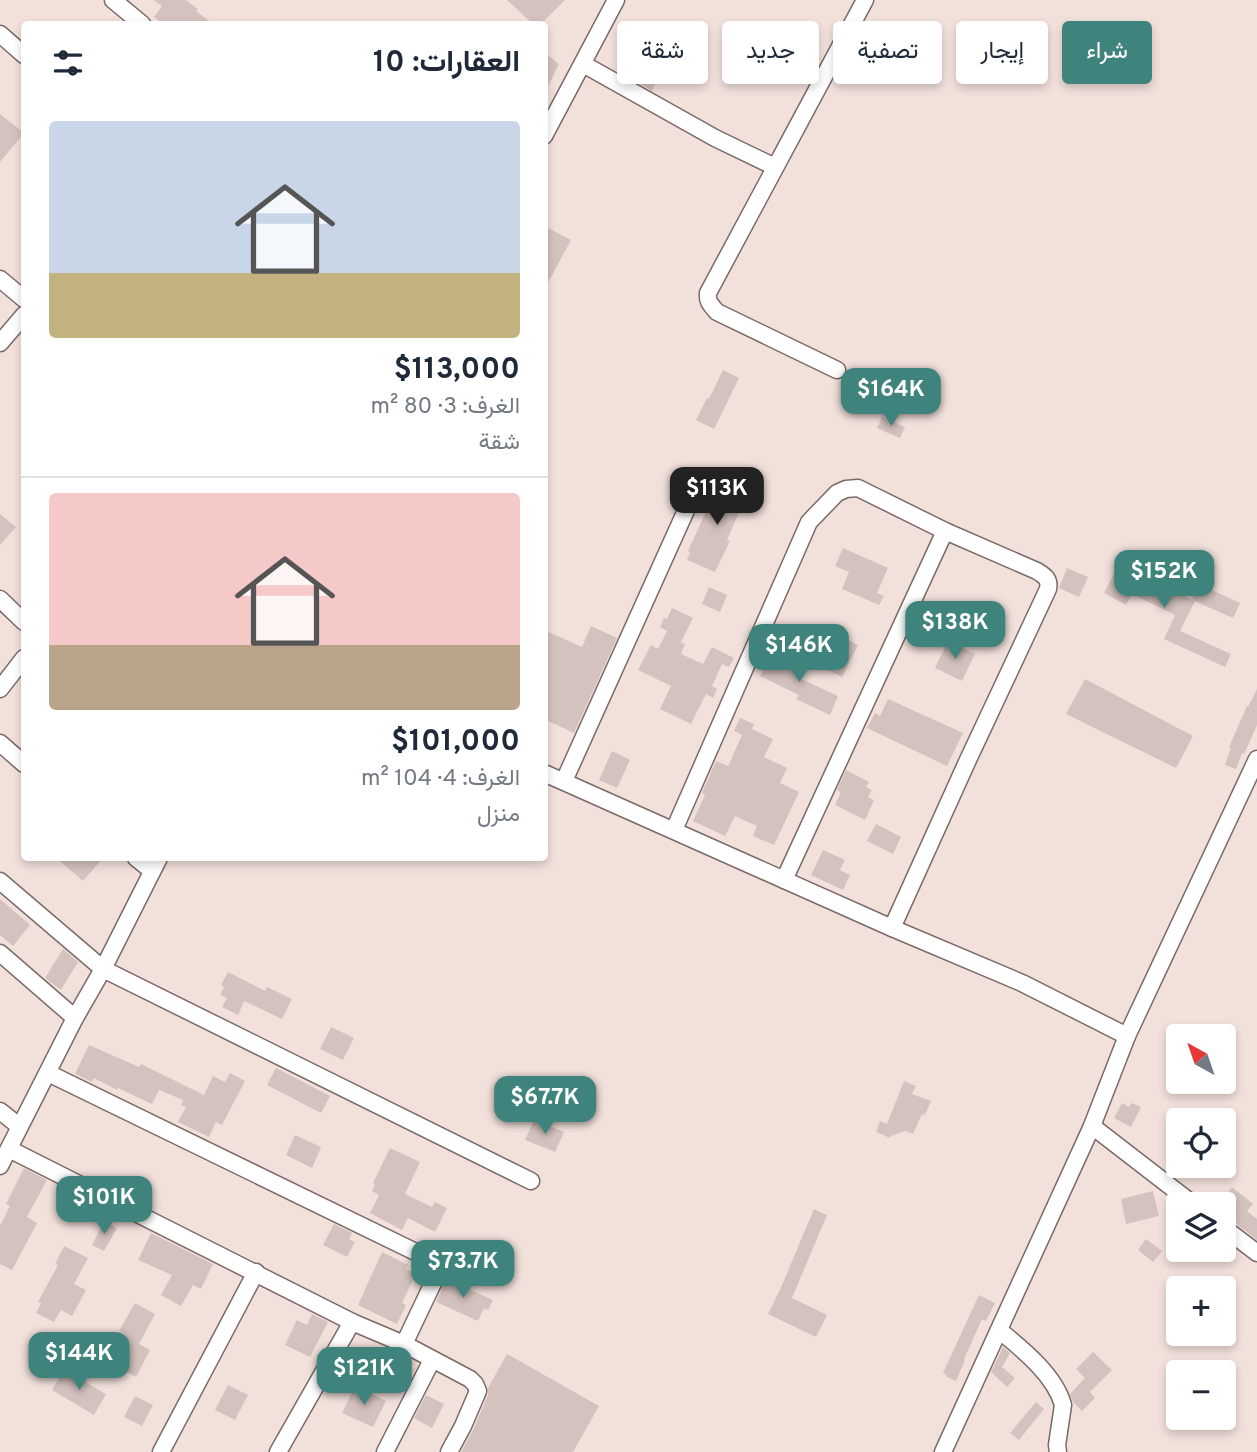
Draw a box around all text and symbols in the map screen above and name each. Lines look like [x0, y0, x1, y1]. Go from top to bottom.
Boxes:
chip: شقة [617, 21, 708, 84]
chip: جديد [722, 21, 819, 84]
chip: تصفية [833, 21, 942, 84]
chip: إيجار [956, 21, 1048, 84]
chip: شراء [1062, 21, 1152, 84]
icon: filters [49, 44, 87, 82]
text: العقارات: 10 [373, 45, 520, 82]
icon: home [222, 166, 348, 292]
text: $113,000 [394, 352, 520, 389]
pin: $164K [842, 368, 940, 428]
text: $164K [857, 376, 925, 405]
text: الغرف: 3 · 80 m² [371, 393, 520, 422]
text: شقة [478, 429, 520, 458]
pin: $113K [668, 468, 766, 527]
text: $113K [686, 475, 748, 504]
icon: home [222, 538, 348, 664]
pin: $152K [1115, 550, 1213, 610]
text: $152K [1130, 558, 1198, 587]
pin: $138K [906, 602, 1004, 661]
text: $138K [921, 609, 989, 638]
pin: $146K [750, 624, 848, 684]
text: $146K [765, 632, 833, 661]
text: $101,000 [391, 724, 520, 761]
text: الغرف: 4 · 104 m² [361, 765, 520, 794]
text: منزل [477, 801, 520, 830]
north arrow [1166, 1024, 1236, 1094]
map controls [1166, 1024, 1236, 1430]
pin: $67.7K [488, 1076, 602, 1136]
text: $67.7K [510, 1084, 580, 1113]
button: locate [1166, 1108, 1236, 1178]
pin: $101K [55, 1176, 153, 1236]
text: $101K [72, 1184, 136, 1213]
button: layers [1166, 1192, 1236, 1262]
pin: $73.7K [406, 1240, 520, 1300]
text: $73.7K [427, 1248, 499, 1277]
button: + [1166, 1276, 1236, 1346]
pin: $144K [30, 1332, 128, 1392]
text: $144K [45, 1340, 113, 1369]
pin: $121K [315, 1348, 413, 1407]
text: $121K [333, 1355, 395, 1384]
button: − [1166, 1360, 1236, 1430]

